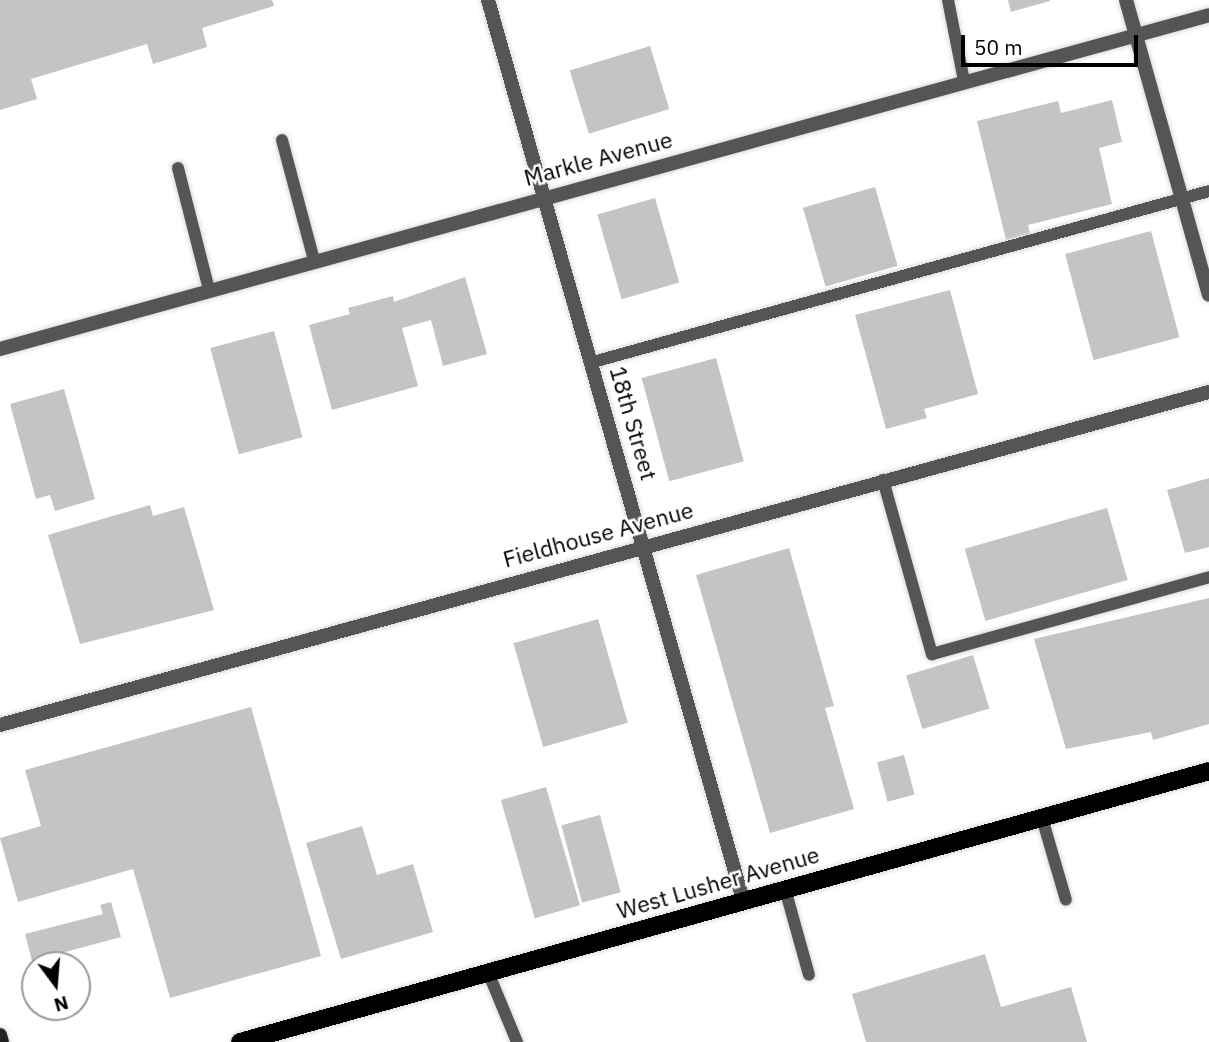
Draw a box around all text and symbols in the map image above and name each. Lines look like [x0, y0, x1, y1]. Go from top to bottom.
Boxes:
scale bar [964, 21, 1141, 65]
text: 50 m [974, 33, 1023, 61]
street label: Markle Avenue [521, 125, 675, 191]
street label: 18th Street [605, 363, 663, 483]
street label: Fieldhouse Avenue [500, 495, 696, 573]
street label: West Lusher Avenue [614, 840, 822, 924]
north arrow [21, 951, 91, 1021]
text: N [51, 991, 71, 1018]

